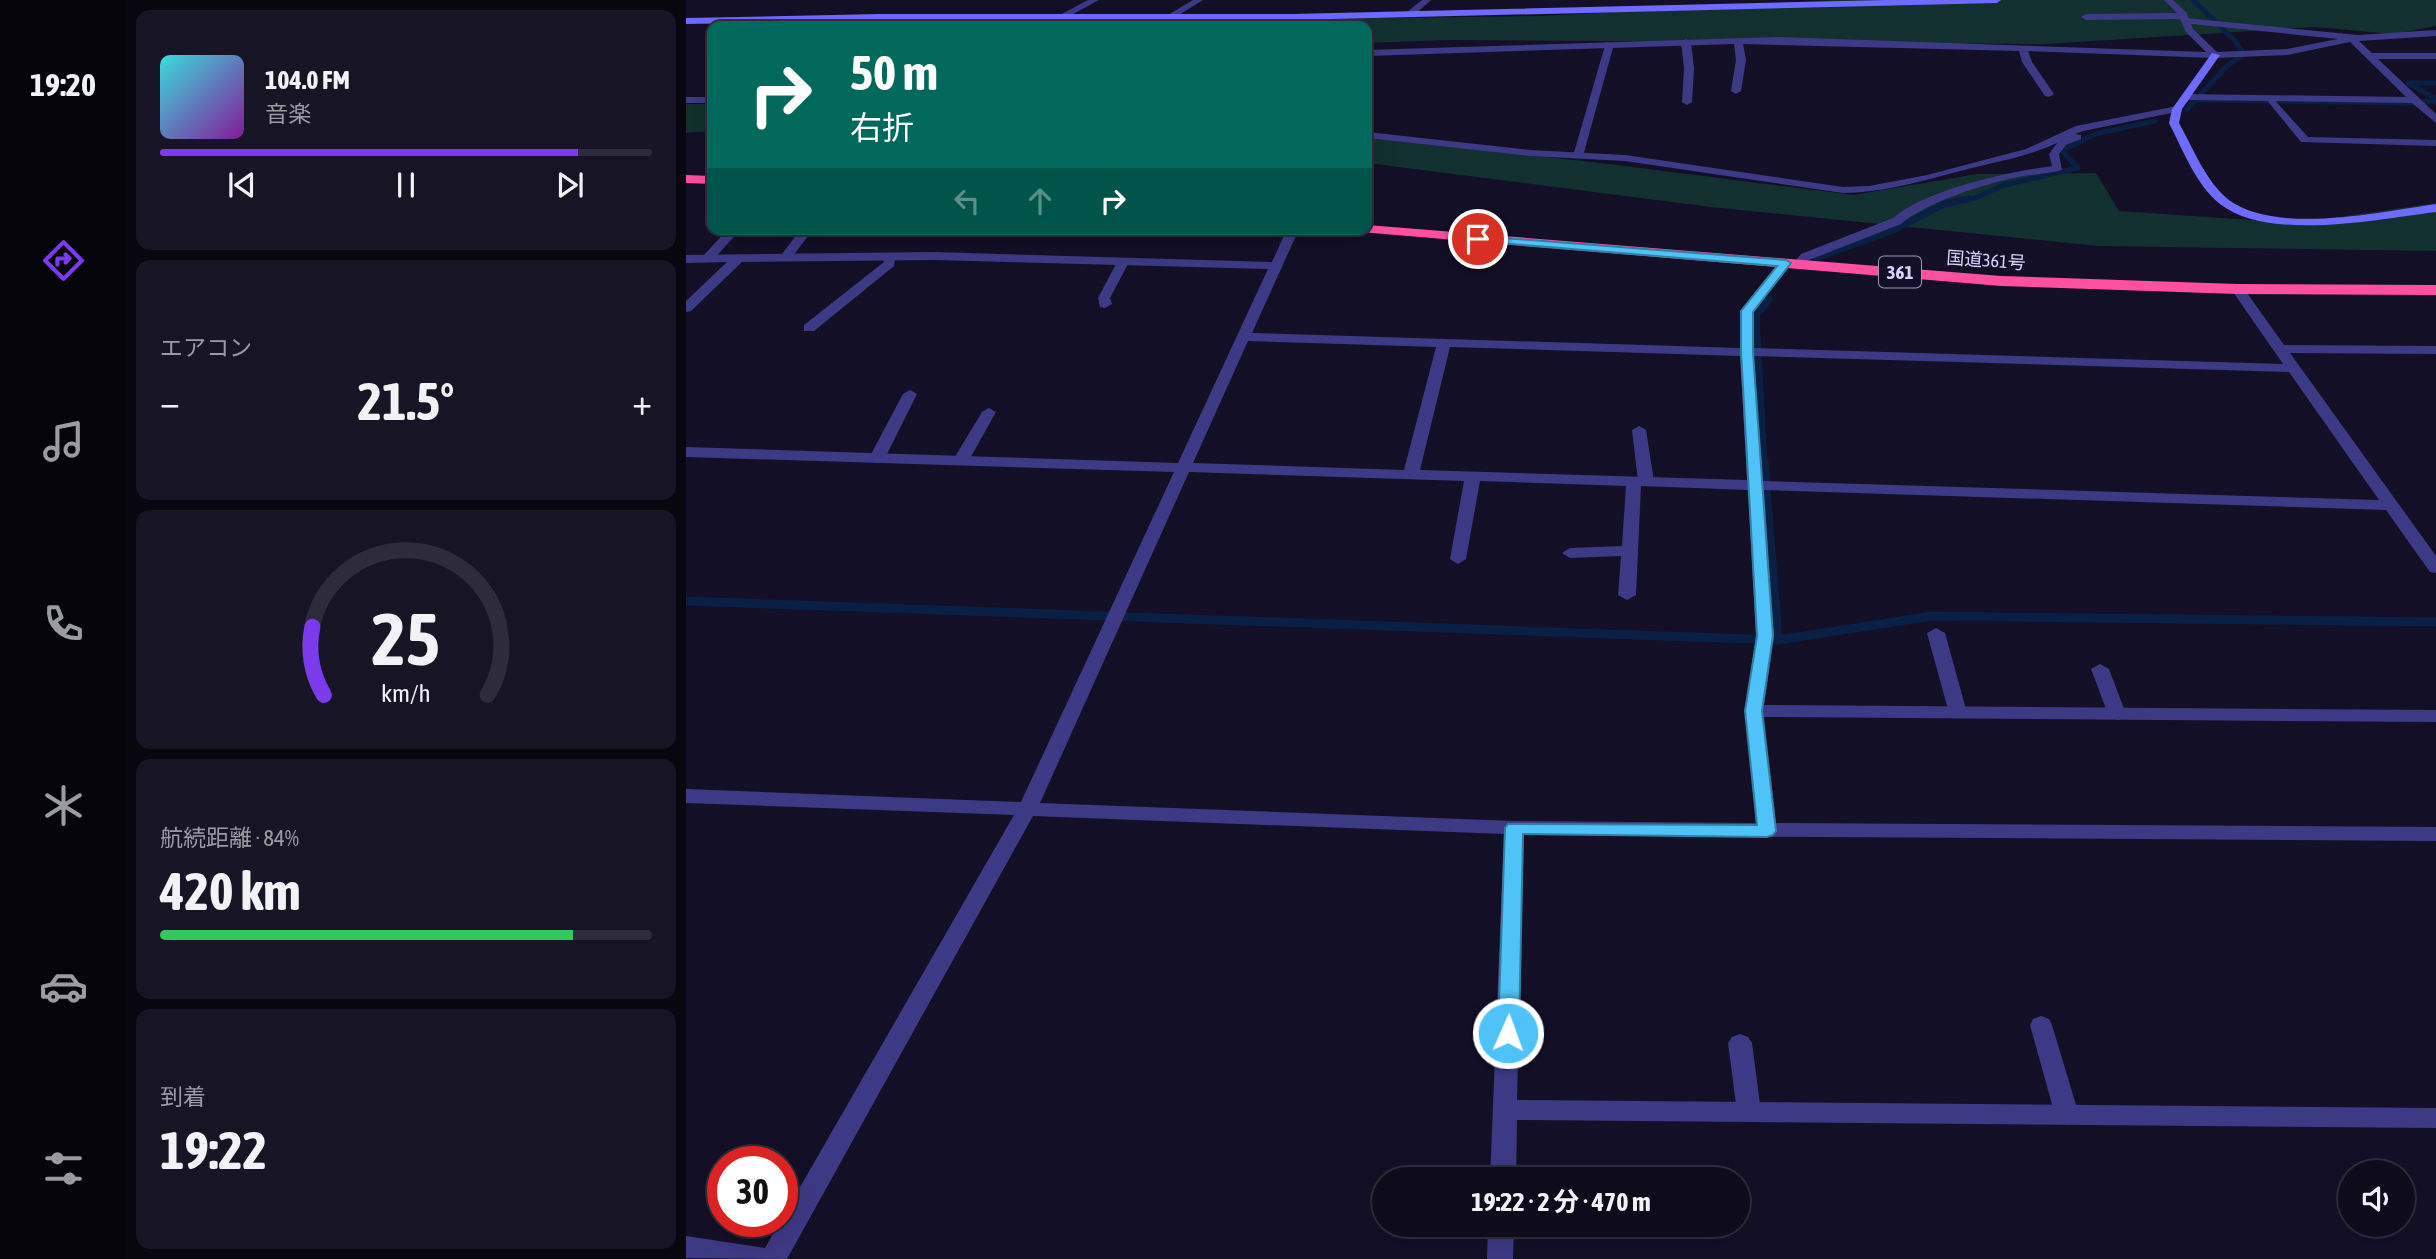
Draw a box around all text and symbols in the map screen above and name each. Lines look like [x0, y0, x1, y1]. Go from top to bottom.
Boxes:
text: 50 m [850, 44, 938, 100]
icon: right [735, 49, 826, 140]
text: 104.0 FM [265, 65, 350, 95]
text: 19:20 [30, 66, 96, 103]
text: 音楽 [265, 101, 311, 127]
text: 右折 [850, 109, 914, 146]
icon: previous [223, 166, 261, 204]
icon: pause [387, 166, 425, 204]
icon: next [551, 166, 589, 204]
icon: left [948, 182, 986, 220]
icon: ahead [1021, 182, 1059, 220]
icon: right [1094, 182, 1132, 220]
pin [1448, 209, 1508, 269]
icon: arrive [1459, 220, 1497, 258]
icon: directions [39, 236, 88, 285]
street label: 国道361号 [1946, 247, 2026, 273]
road number: 361 [1879, 256, 1921, 288]
text: エアコン [160, 335, 252, 361]
text: 21.5° [358, 371, 454, 431]
text: − [160, 380, 180, 423]
text: + [632, 380, 652, 423]
icon: music [39, 417, 88, 466]
text: 25 [372, 598, 440, 681]
icon: phone [39, 599, 88, 648]
text: km/h [381, 679, 431, 707]
icon: climate [39, 781, 88, 830]
text: 航続距離 · 84% [160, 825, 299, 851]
text: 420 km [160, 861, 301, 921]
icon: car [39, 962, 88, 1011]
position arrow [1471, 996, 1545, 1070]
text: 到着 [160, 1084, 206, 1110]
text: 19:22 [160, 1120, 267, 1180]
icon: filters [39, 1144, 88, 1193]
speed limit sign: 30 [707, 1146, 798, 1237]
map controls [2338, 1160, 2415, 1237]
button: sound [2338, 1160, 2415, 1237]
text: 19:22 · 2 分 · 470 m [1471, 1187, 1651, 1217]

